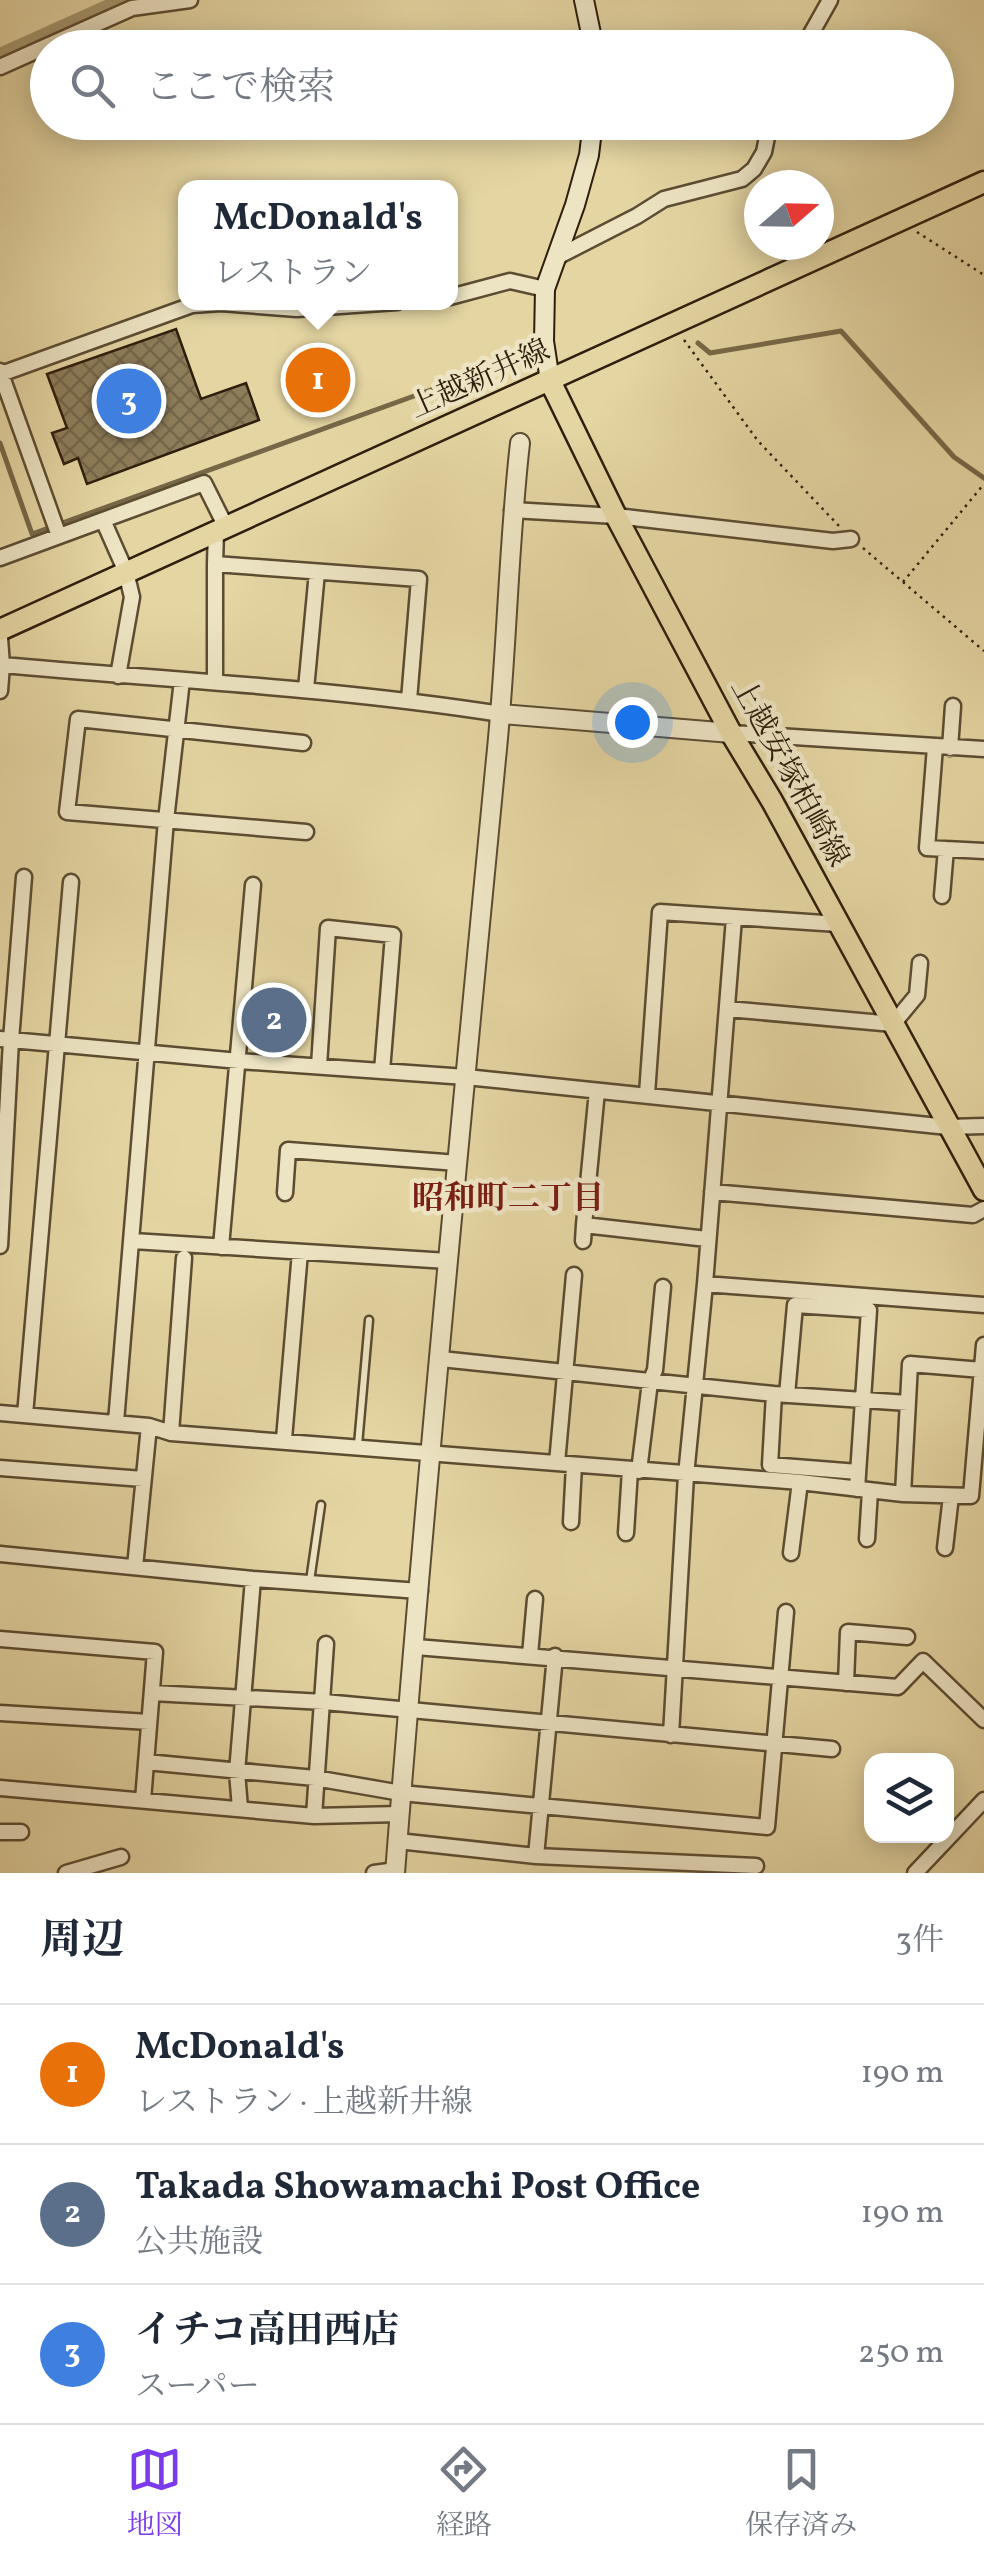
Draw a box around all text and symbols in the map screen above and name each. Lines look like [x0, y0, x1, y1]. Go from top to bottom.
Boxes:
search box [30, 30, 954, 140]
icon: search [65, 58, 120, 113]
text: ここで検索 [145, 63, 335, 116]
north arrow [744, 170, 834, 260]
popup [178, 180, 458, 310]
text: McDonald's [213, 193, 423, 246]
text: レストラン [213, 253, 372, 297]
street label: 上越新井線 [403, 330, 557, 430]
pin: 1 [286, 342, 350, 418]
pin: 3 [96, 364, 162, 438]
street label: 上越安塚柏崎線 [720, 671, 858, 875]
your location [607, 697, 658, 748]
pin: 2 [242, 982, 306, 1058]
district label: 昭和町二丁目 [412, 1178, 604, 1222]
map controls [864, 1753, 954, 1843]
button: layers [864, 1753, 954, 1843]
text: 周辺 [40, 1913, 124, 1972]
text: 3件 [896, 1920, 944, 1964]
text: McDonald's [135, 2022, 345, 2075]
text: 1 [66, 2052, 79, 2096]
text: 190 m [860, 2052, 944, 2096]
text: レストラン · 上越新井線 [135, 2082, 473, 2126]
text: Takada Showamachi Post Office [135, 2162, 700, 2215]
text: 2 [64, 2192, 81, 2236]
text: 190 m [860, 2192, 944, 2236]
text: 公共施設 [135, 2222, 263, 2266]
text: イチコ高田西店 [135, 2306, 399, 2359]
text: 3 [64, 2332, 81, 2376]
text: 250 m [858, 2332, 944, 2376]
text: スーパー [135, 2366, 260, 2410]
tab: 地図 [127, 2442, 183, 2546]
tab: 経路 [436, 2442, 492, 2546]
tab: 保存済み [745, 2442, 857, 2546]

